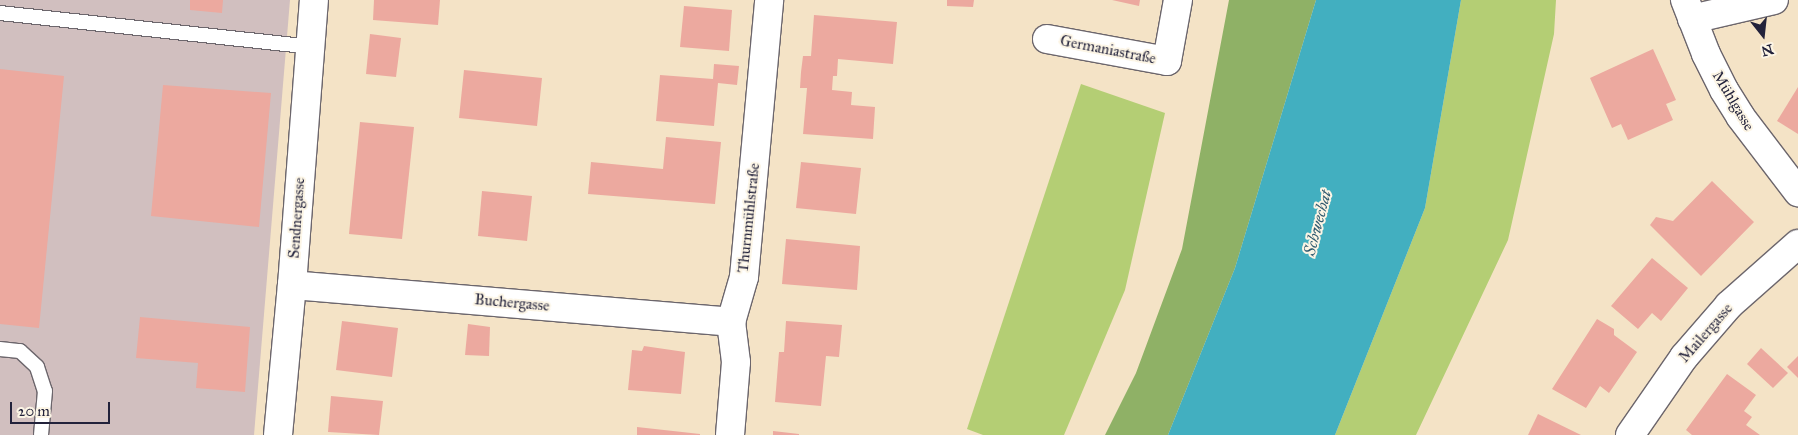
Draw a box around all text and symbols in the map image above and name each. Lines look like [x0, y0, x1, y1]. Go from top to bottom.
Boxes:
north arrow [1738, 10, 1788, 60]
street label: Germaniastraße [1059, 32, 1157, 68]
text: N [1759, 40, 1775, 60]
street label: Mühlgasse [1708, 68, 1758, 134]
street label: Thurnmühlstraße [734, 162, 764, 274]
street label: Sendnergasse [285, 177, 309, 259]
water label: Schwechat [1300, 188, 1336, 258]
street label: Buchergasse [474, 291, 550, 315]
street label: Mailergasse [1675, 300, 1737, 366]
scale bar [12, 392, 112, 424]
text: 20 m [18, 402, 50, 420]

